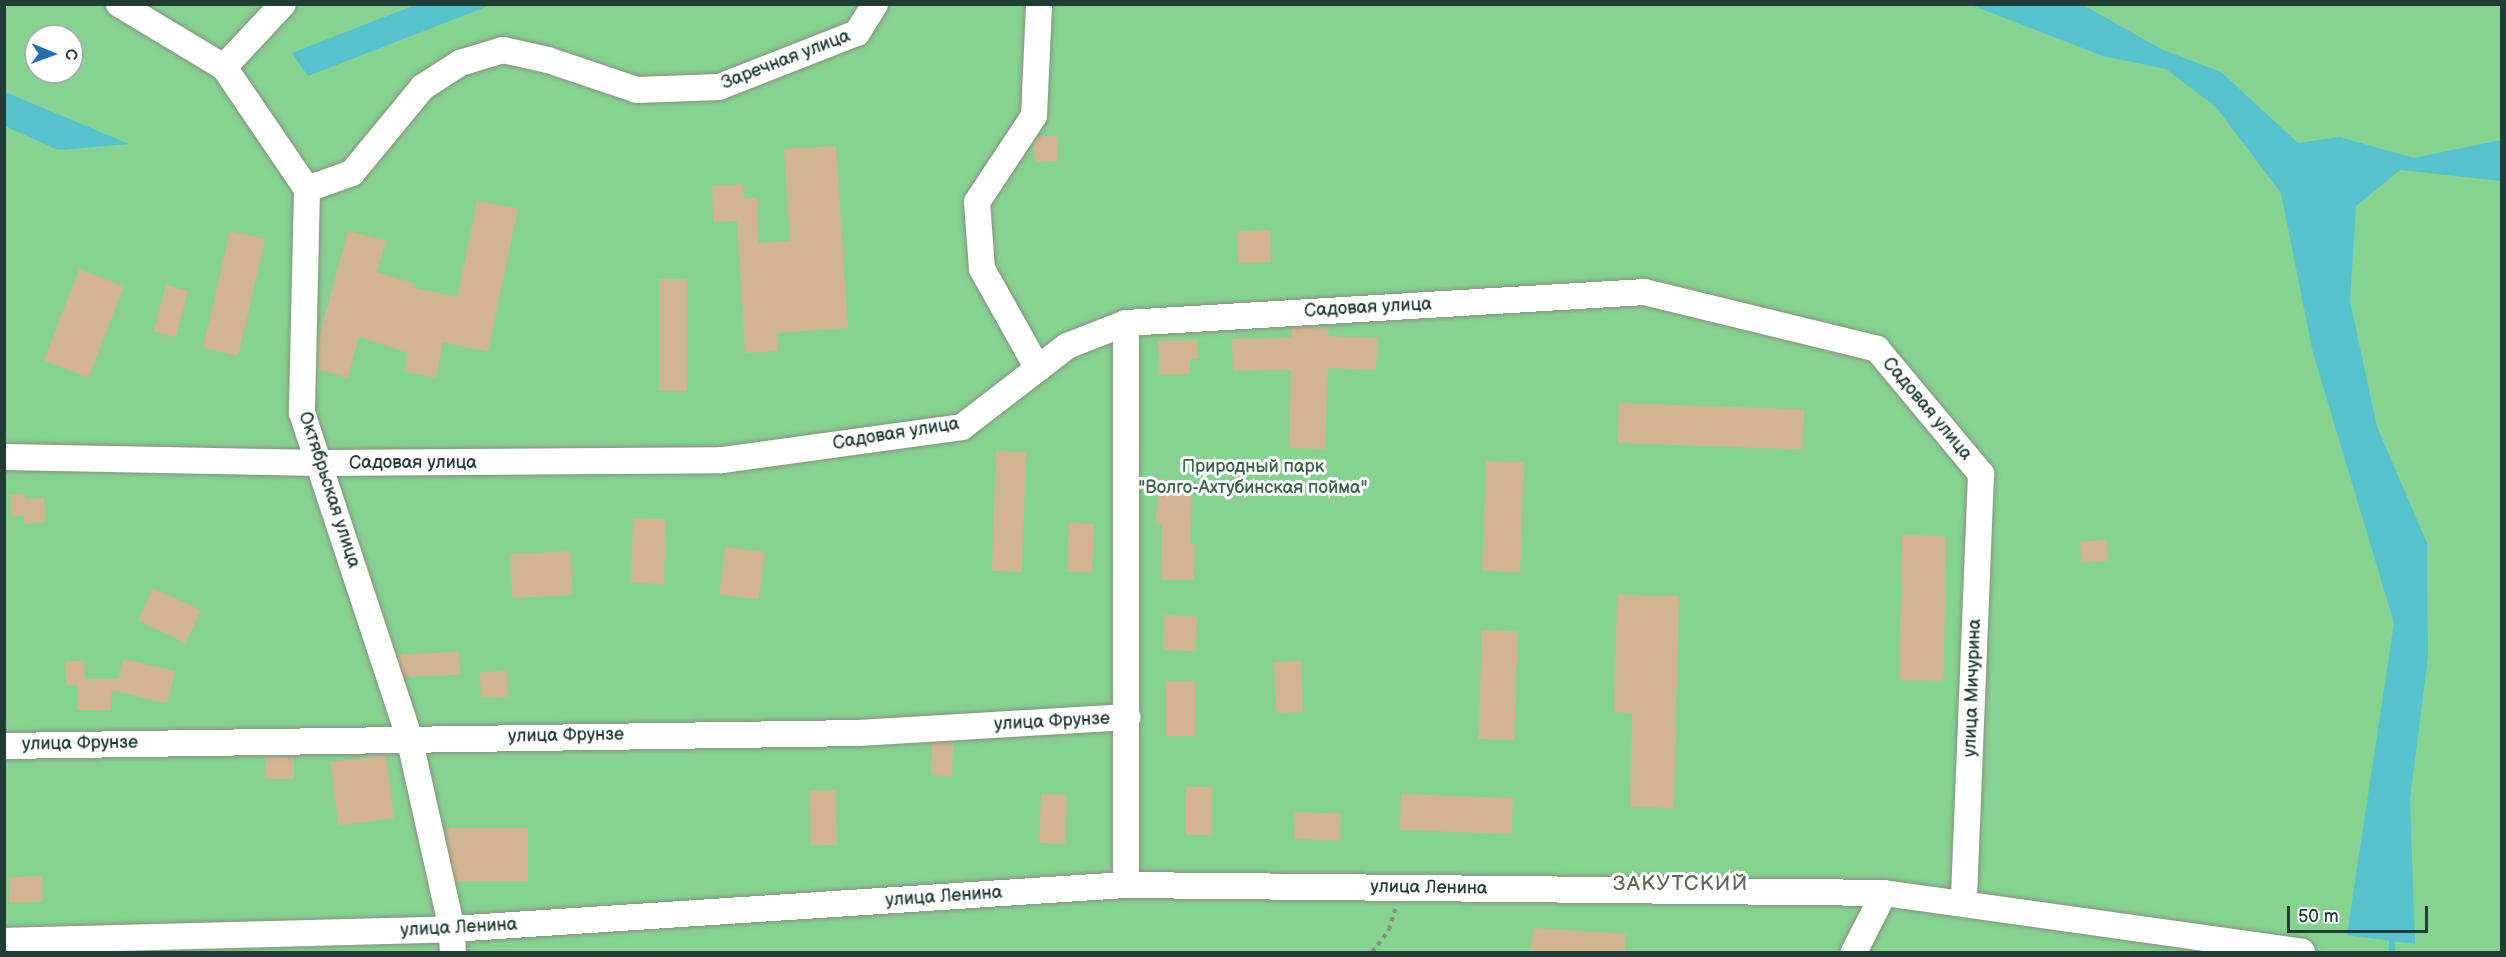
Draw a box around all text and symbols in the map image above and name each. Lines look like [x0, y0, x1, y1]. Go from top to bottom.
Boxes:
north arrow [24, 24, 84, 84]
street label: Заречная улица [719, 26, 853, 94]
text: С [61, 49, 80, 60]
street label: Садовая улица [1304, 294, 1432, 322]
street label: Садовая улица [1878, 353, 1976, 465]
street label: Октябрьская улица [294, 409, 364, 571]
street label: Садовая улица [831, 413, 961, 455]
street label: Садовая улица [349, 452, 477, 474]
park label: Природный парк "Волго-Ахтубинская пойма" [1139, 457, 1367, 500]
street label: улица Мичурина [1960, 618, 1986, 758]
street label: улица Фрунзе [994, 708, 1110, 736]
street label: улица Фрунзе [508, 724, 624, 748]
street label: улица Фрунзе [22, 732, 138, 756]
district label: ЗАКУТСКИЙ [1613, 871, 1749, 897]
street label: улица Ленина [1370, 876, 1488, 900]
street label: улица Ленина [885, 882, 1003, 912]
scale bar [2290, 894, 2431, 932]
text: 50 m [2298, 906, 2339, 927]
street label: улица Ленина [400, 914, 518, 942]

